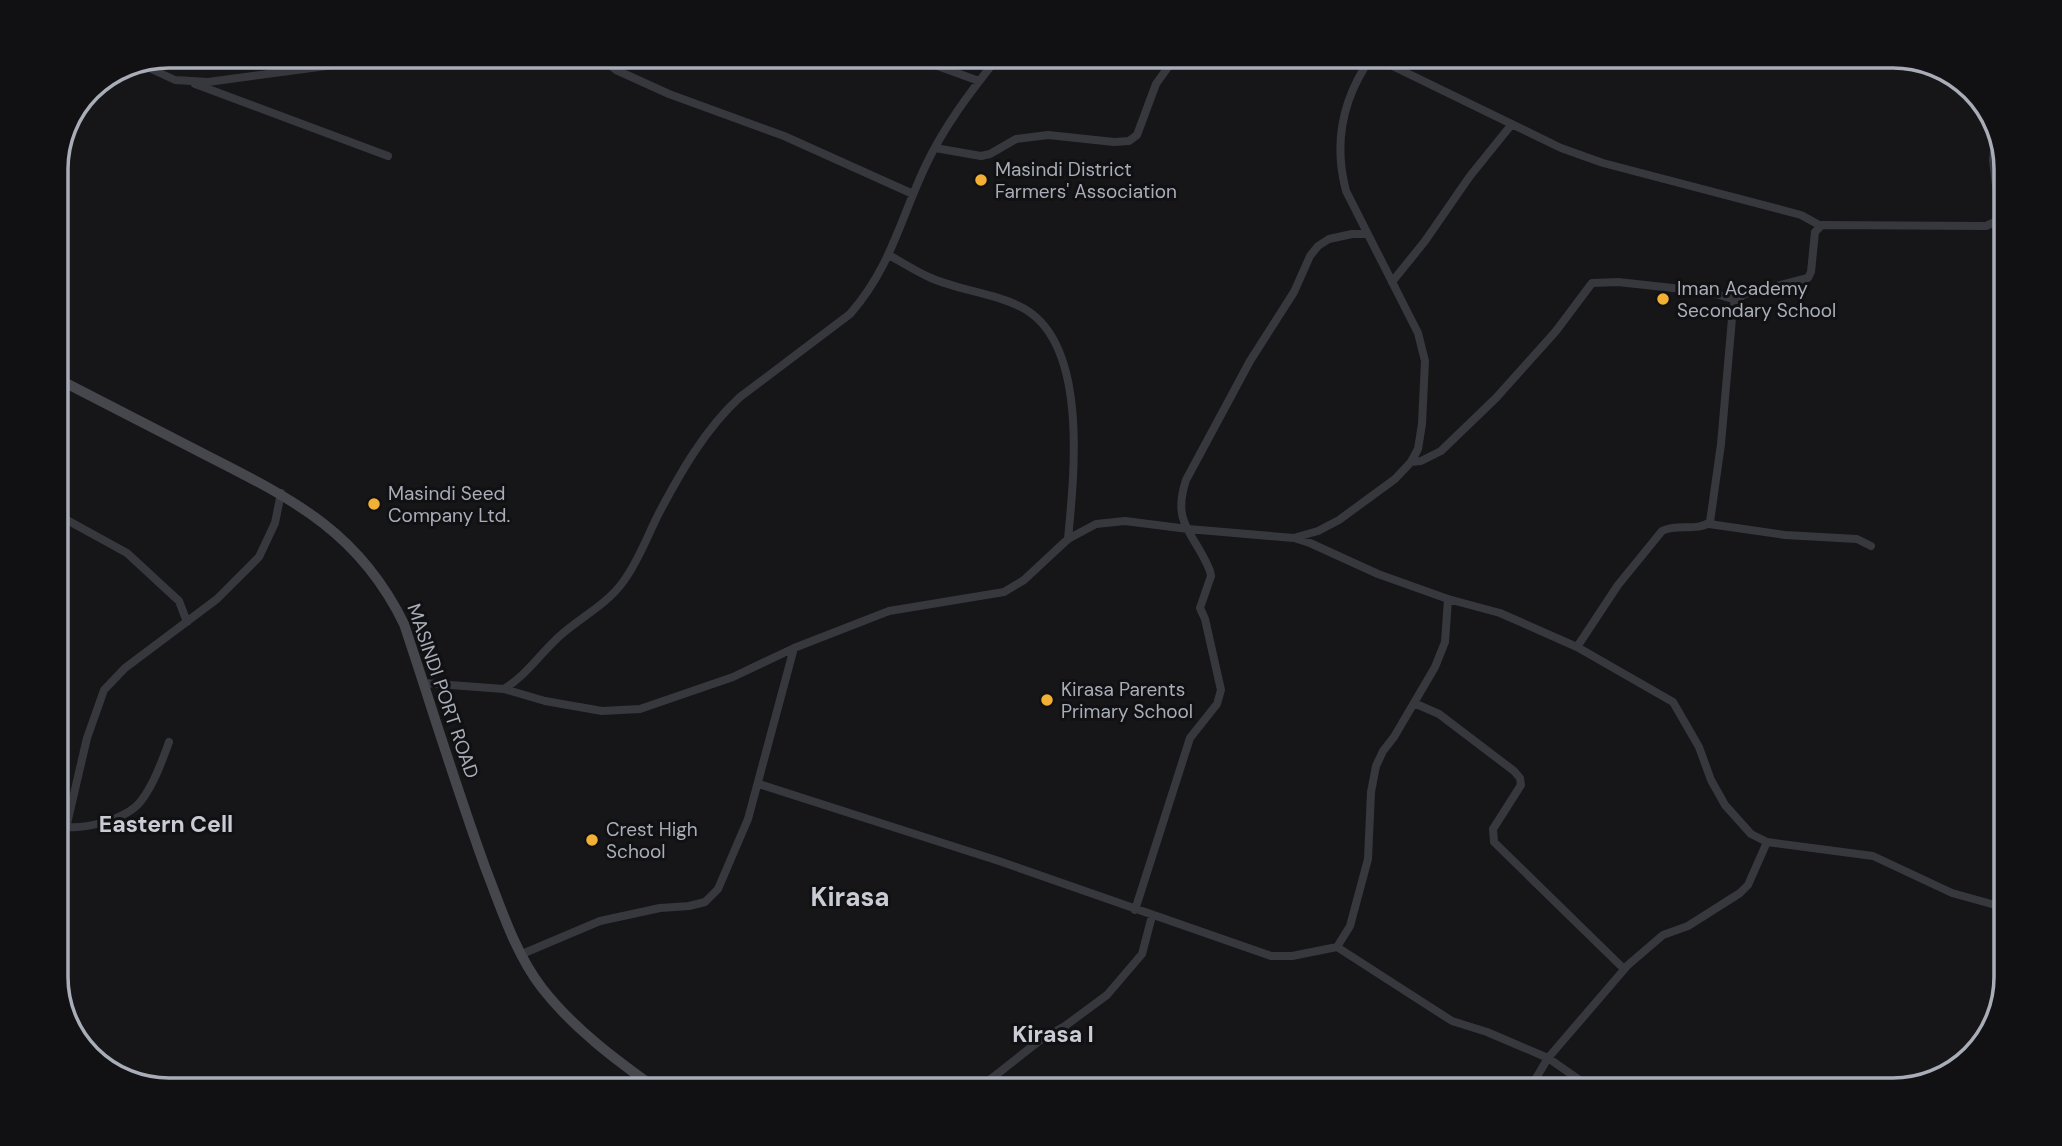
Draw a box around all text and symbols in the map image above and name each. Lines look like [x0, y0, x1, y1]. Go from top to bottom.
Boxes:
place label: Masindi District Farmers' Association [995, 157, 1177, 204]
marker: Masindi District Farmers' Association [973, 172, 989, 188]
place label: Iman Academy Secondary School [1677, 276, 1836, 323]
marker: Iman Academy Secondary School [1655, 291, 1671, 307]
place label: Masindi Seed Company Ltd. [388, 481, 510, 528]
marker: Masindi Seed Company Ltd. [366, 496, 382, 512]
street label: MASINDI PORT ROAD [401, 600, 485, 782]
place label: Kirasa Parents Primary School [1061, 677, 1193, 724]
marker: Kirasa Parents Primary School [1039, 692, 1055, 708]
district label: Eastern Cell [99, 809, 233, 839]
place label: Crest High School [606, 817, 698, 864]
marker: Crest High School [584, 832, 600, 848]
district label: Kirasa [810, 880, 890, 914]
district label: Kirasa I [1012, 1019, 1094, 1049]

